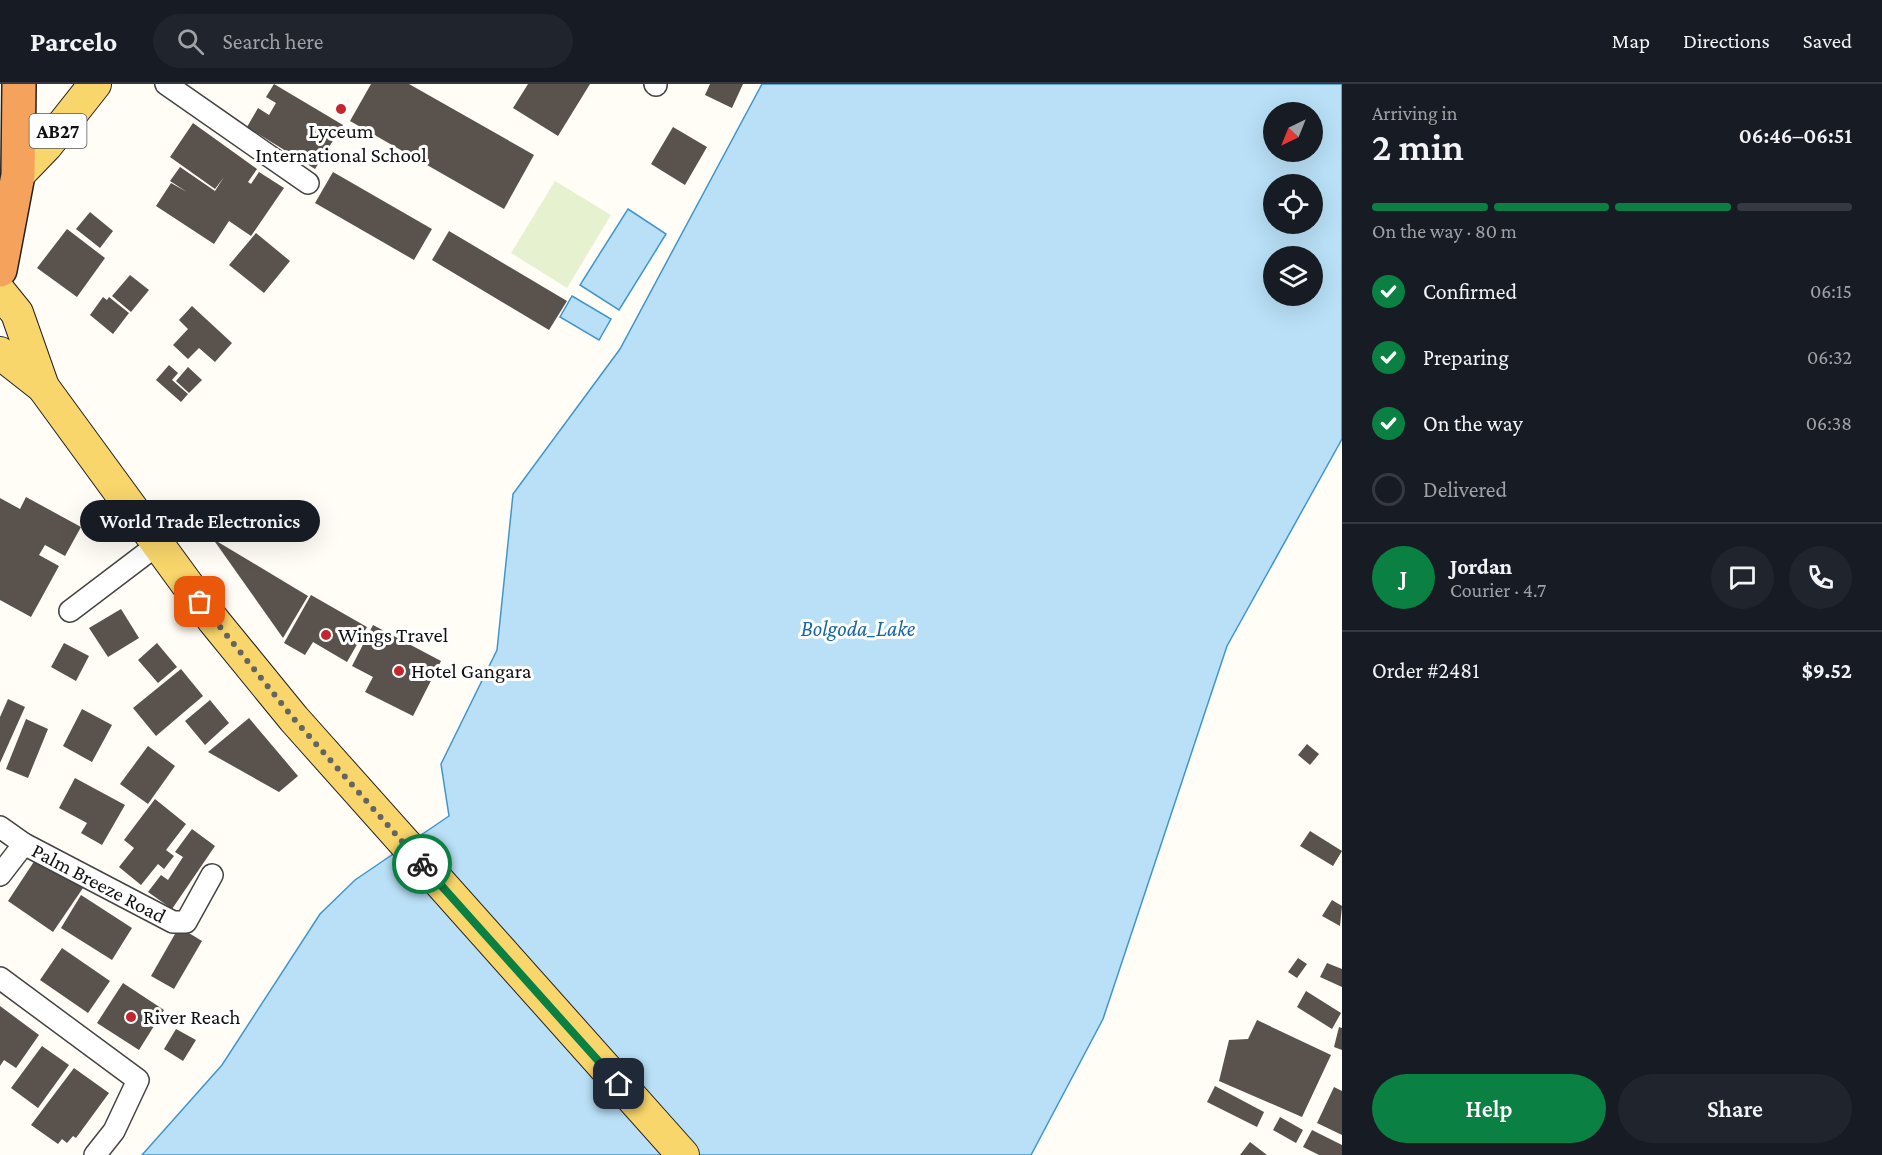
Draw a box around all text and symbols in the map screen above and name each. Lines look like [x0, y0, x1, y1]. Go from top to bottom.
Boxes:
search box [153, 14, 573, 68]
icon: search [174, 25, 207, 58]
text: Parcelo [30, 26, 117, 57]
text: Search here [222, 29, 323, 54]
text: Map [1612, 29, 1650, 53]
text: Directions [1683, 29, 1770, 53]
text: Saved [1803, 29, 1852, 53]
marker: Lyceum International School [334, 102, 348, 116]
north arrow [1263, 102, 1323, 162]
map controls [1263, 102, 1323, 306]
text: Arriving in [1372, 102, 1457, 124]
road number: AB27 [29, 114, 86, 148]
place label: Lyceum International School [255, 119, 427, 167]
text: 06:46–06:51 [1739, 123, 1852, 148]
text: 2 min [1372, 125, 1464, 168]
button: locate [1263, 174, 1323, 234]
text: On the way · 80 m [1372, 220, 1517, 242]
button: layers [1263, 246, 1323, 306]
icon: check [1372, 275, 1405, 308]
text: Confirmed [1423, 279, 1517, 304]
text: 06:15 [1810, 280, 1852, 302]
icon: check [1372, 341, 1405, 374]
text: Preparing [1423, 345, 1509, 370]
text: 06:32 [1807, 346, 1852, 368]
icon: check [1372, 407, 1405, 440]
text: On the way [1423, 411, 1523, 436]
text: 06:38 [1806, 412, 1852, 434]
text: Delivered [1423, 477, 1507, 502]
callout: World Trade Electronics [80, 500, 320, 542]
text: World Trade Electronics [100, 510, 300, 532]
button: chat [1711, 546, 1774, 609]
button: phone [1789, 546, 1852, 609]
text: Jordan [1450, 554, 1512, 579]
text: J [1400, 565, 1407, 590]
pin [174, 576, 225, 627]
text: Courier · 4.7 [1450, 579, 1546, 601]
icon: bag [183, 585, 216, 618]
water label: Bolgoda_Lake [801, 616, 916, 641]
place label: Wings Travel [338, 623, 448, 647]
marker: Wings Travel [319, 628, 333, 642]
text: Order #2481 [1372, 658, 1479, 683]
text: $9.52 [1802, 658, 1852, 683]
place label: Hotel Gangara [411, 659, 532, 683]
marker: Hotel Gangara [392, 664, 406, 678]
courier [392, 834, 452, 894]
street label: Palm Breeze Road [28, 838, 170, 928]
icon: bike [406, 848, 439, 881]
place label: River Reach [143, 1005, 240, 1029]
marker: River Reach [124, 1010, 138, 1024]
pin [593, 1058, 644, 1109]
icon: home [602, 1067, 635, 1100]
button: Help [1372, 1074, 1606, 1143]
button: Share [1618, 1074, 1852, 1143]

